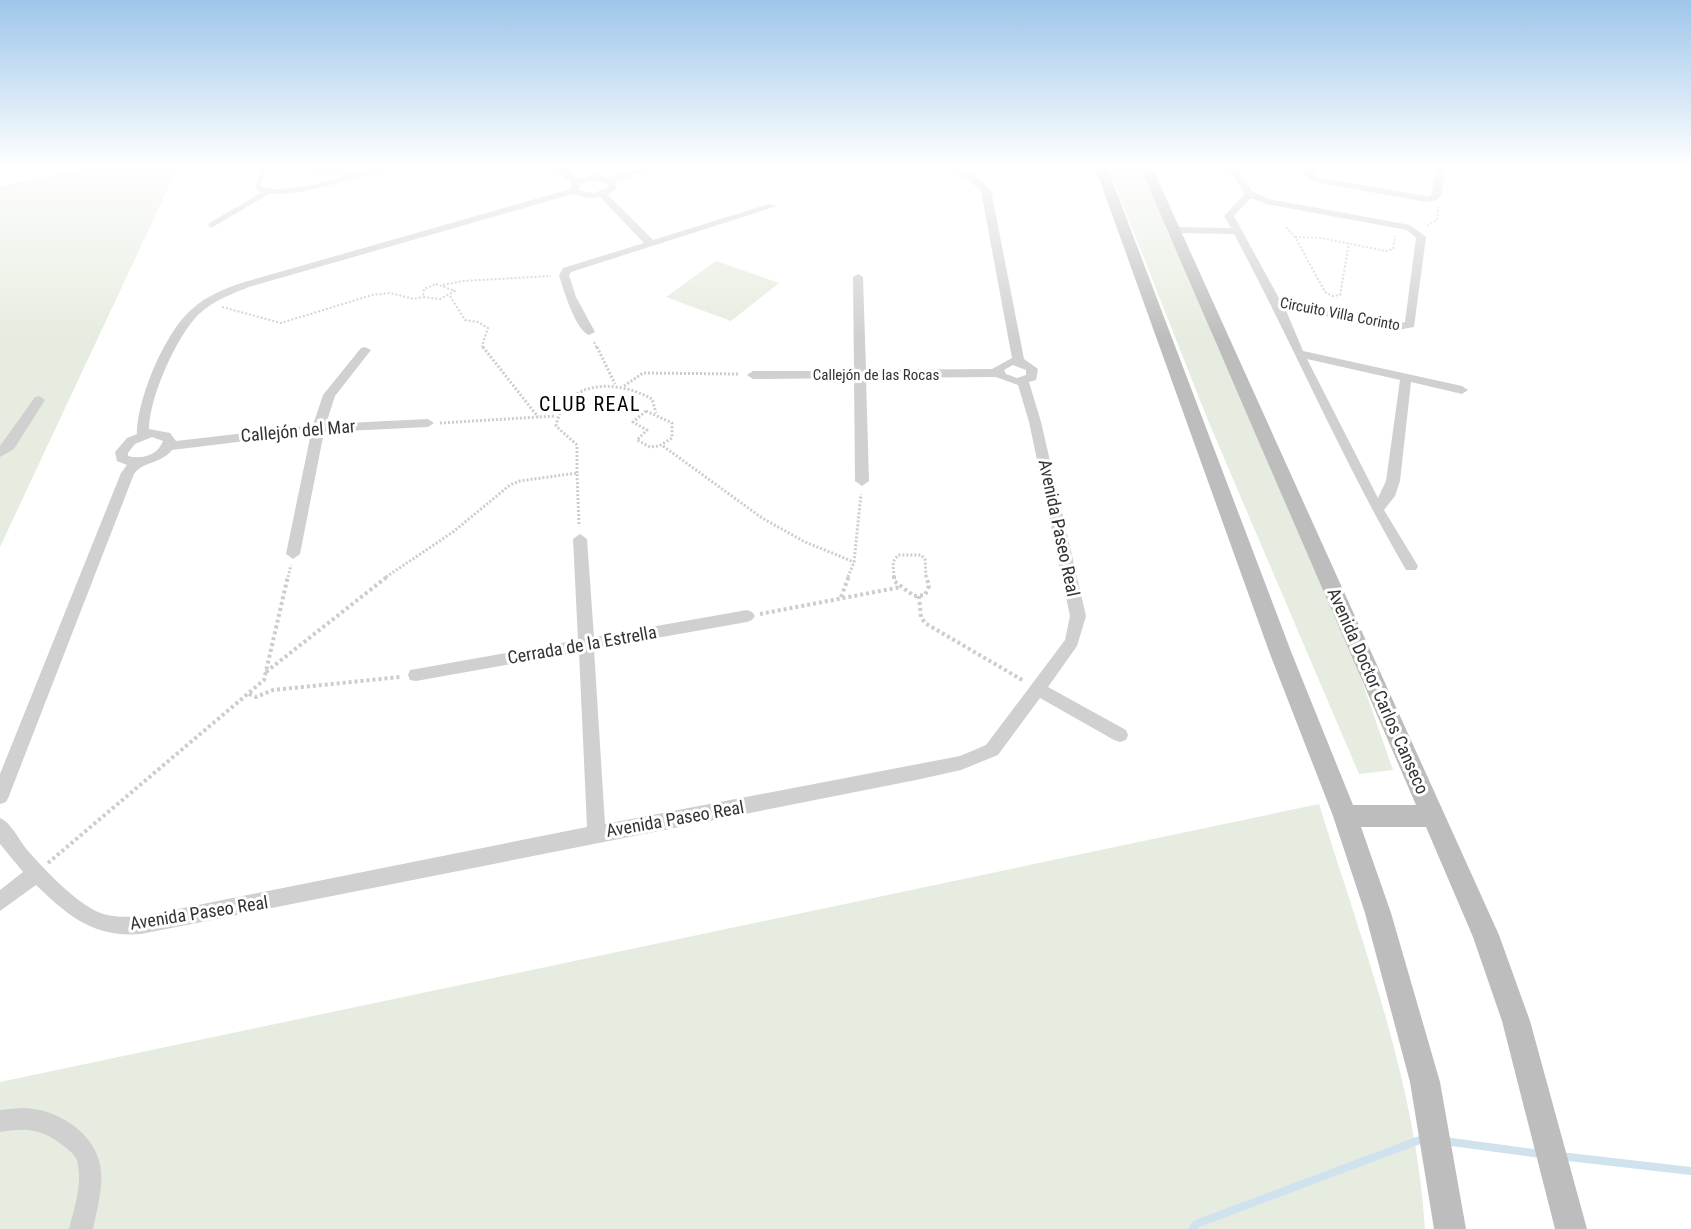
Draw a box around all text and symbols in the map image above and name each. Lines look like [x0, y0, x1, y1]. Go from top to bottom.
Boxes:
street label: Circuito Villa Corinto [1279, 294, 1401, 334]
street label: Callejón de las Rocas [813, 366, 939, 384]
district label: CLUB REAL [539, 392, 641, 416]
street label: Callejón del Mar [240, 415, 357, 446]
street label: Avenida Paseo Real [1035, 457, 1084, 598]
street label: Avenida Doctor Carlos Canseco [1323, 585, 1433, 797]
street label: Cerrada de la Estrella [506, 621, 658, 668]
street label: Avenida Paseo Real [604, 796, 745, 841]
street label: Avenida Paseo Real [128, 891, 269, 934]

